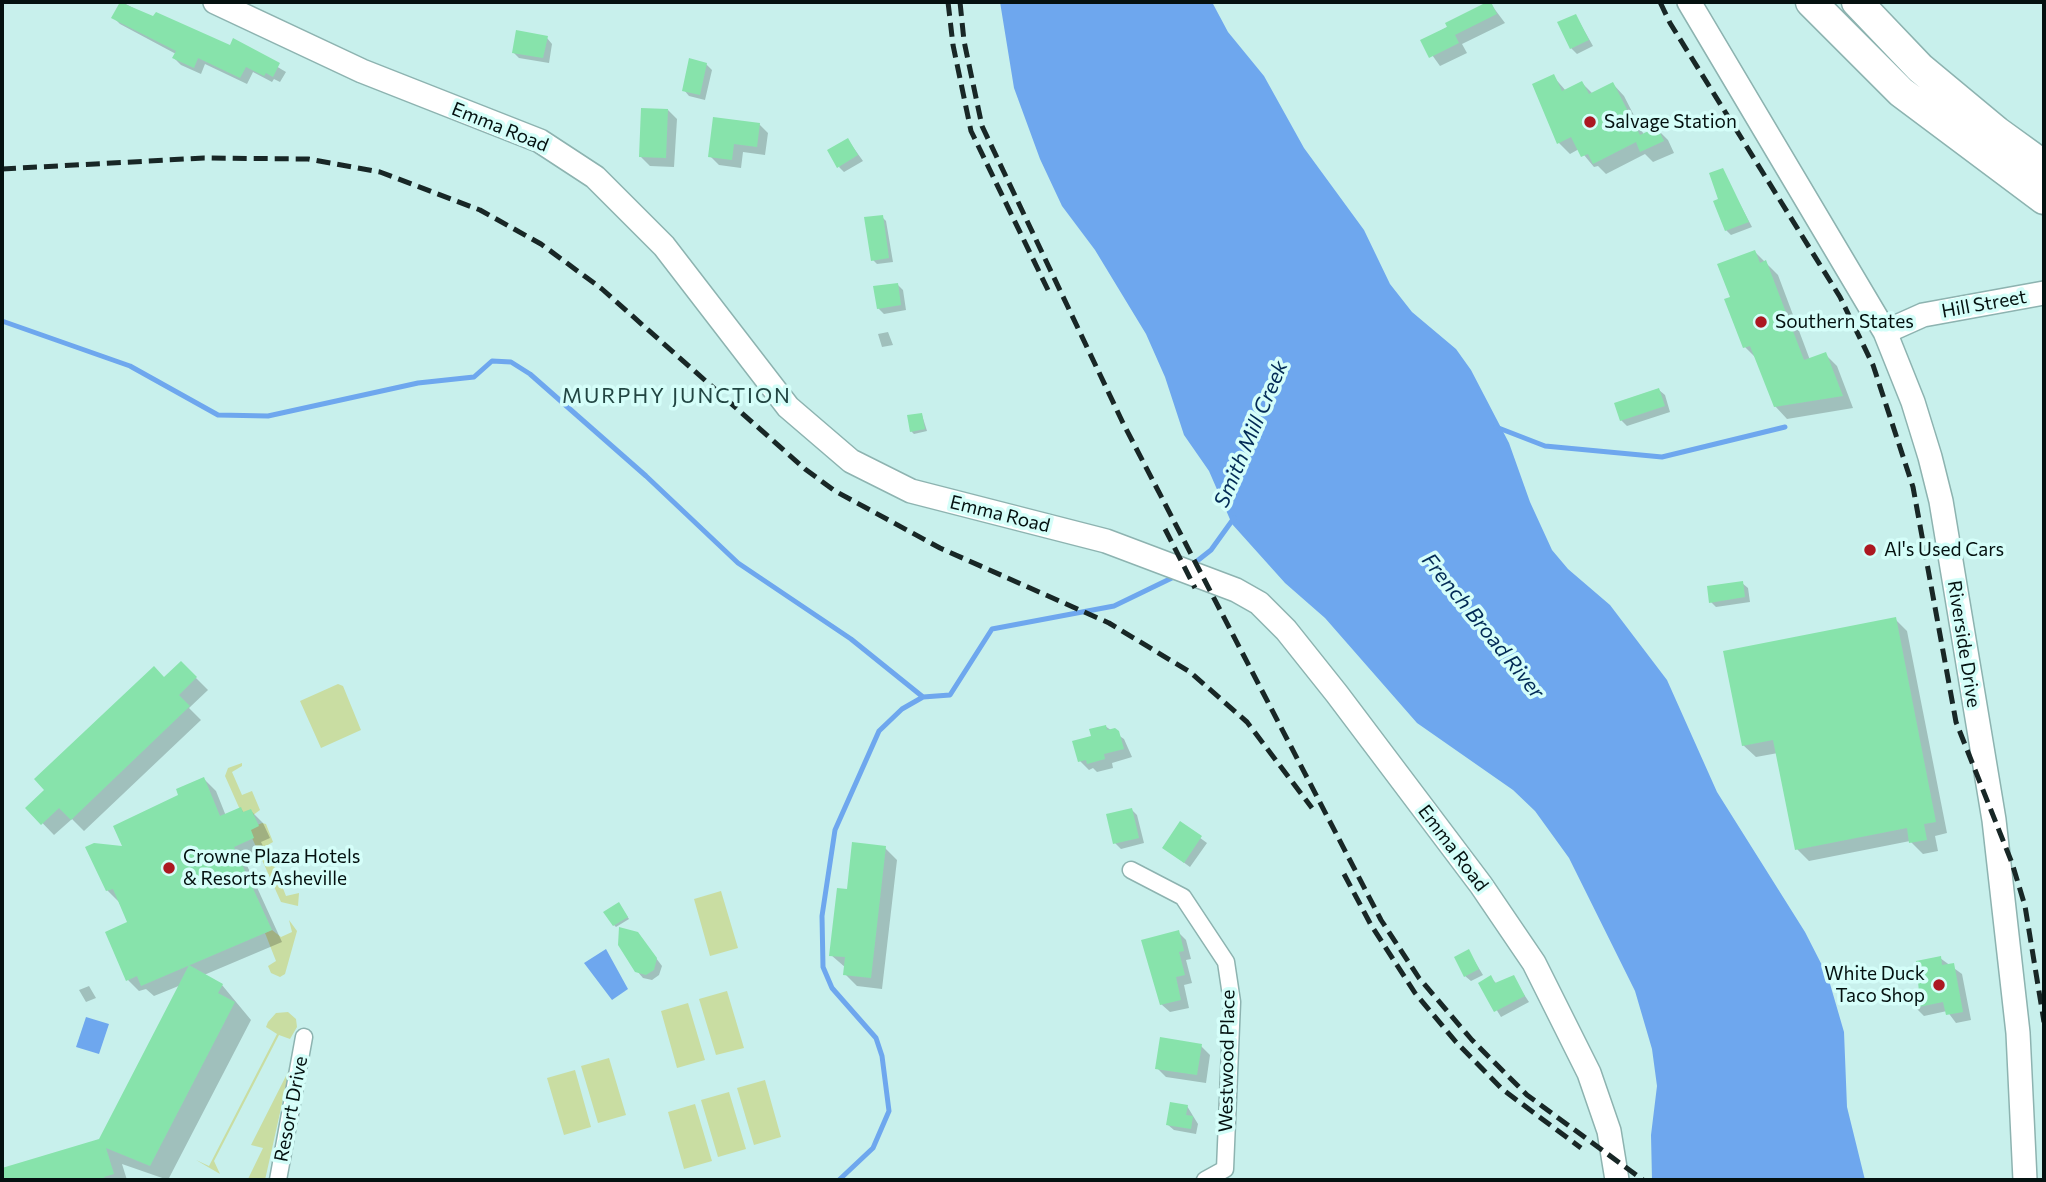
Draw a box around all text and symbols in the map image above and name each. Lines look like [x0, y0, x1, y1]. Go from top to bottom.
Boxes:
street label: Emma Road [448, 97, 552, 157]
place label: Salvage Station [1604, 111, 1737, 133]
marker: Salvage Station [1582, 114, 1598, 130]
street label: Hill Street [1940, 285, 2028, 323]
place label: Southern States [1775, 311, 1914, 333]
marker: Southern States [1753, 314, 1769, 330]
water label: Smith Mill Creek [1209, 357, 1293, 511]
district label: MURPHY JUNCTION [564, 383, 790, 409]
street label: Emma Road [948, 491, 1052, 537]
place label: Al's Used Cars [1884, 539, 2004, 561]
marker: Al's Used Cars [1862, 542, 1878, 558]
water label: French Broad River [1417, 548, 1549, 704]
street label: Riverside Drive [1943, 579, 1985, 709]
street label: Emma Road [1413, 800, 1493, 896]
place label: Crowne Plaza Hotels & Resorts Asheville [183, 846, 360, 890]
marker: Crowne Plaza Hotels & Resorts Asheville [161, 860, 177, 876]
place label: White Duck Taco Shop [1824, 963, 1925, 1007]
marker: White Duck Taco Shop [1931, 977, 1947, 993]
street label: Westwood Place [1214, 989, 1240, 1133]
street label: Resort Drive [270, 1054, 312, 1164]

